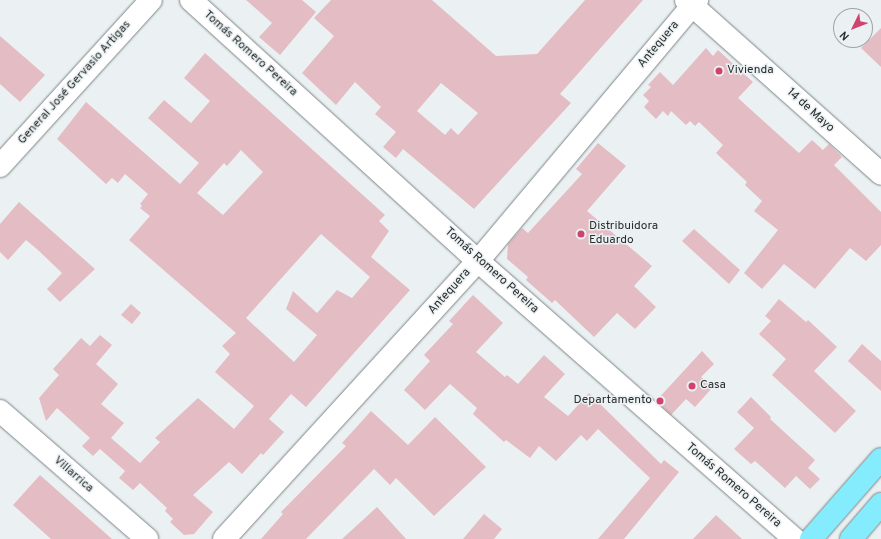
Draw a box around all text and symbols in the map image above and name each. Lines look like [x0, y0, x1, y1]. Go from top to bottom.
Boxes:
street label: Tomás Romero Pereira [200, 8, 300, 100]
north arrow [833, 8, 873, 48]
street label: General José Gervasio Artigas [15, 18, 135, 148]
street label: Antequera [635, 19, 683, 71]
text: N [837, 28, 853, 43]
place label: Vivienda [727, 64, 774, 78]
marker: Vivienda [714, 66, 724, 76]
street label: 14 de Mayo [783, 86, 837, 136]
place label: Distribuidora Eduardo [589, 220, 658, 248]
street label: Tomás Romero Pereira [441, 225, 541, 317]
marker: Distribuidora Eduardo [576, 229, 586, 239]
street label: Antequera [426, 266, 474, 318]
place label: Casa [700, 379, 726, 393]
marker: Casa [687, 381, 697, 391]
place label: Departamento [574, 394, 652, 408]
marker: Departamento [655, 396, 665, 406]
street label: Tomás Romero Pereira [682, 441, 784, 531]
street label: Villarrica [50, 454, 96, 496]

